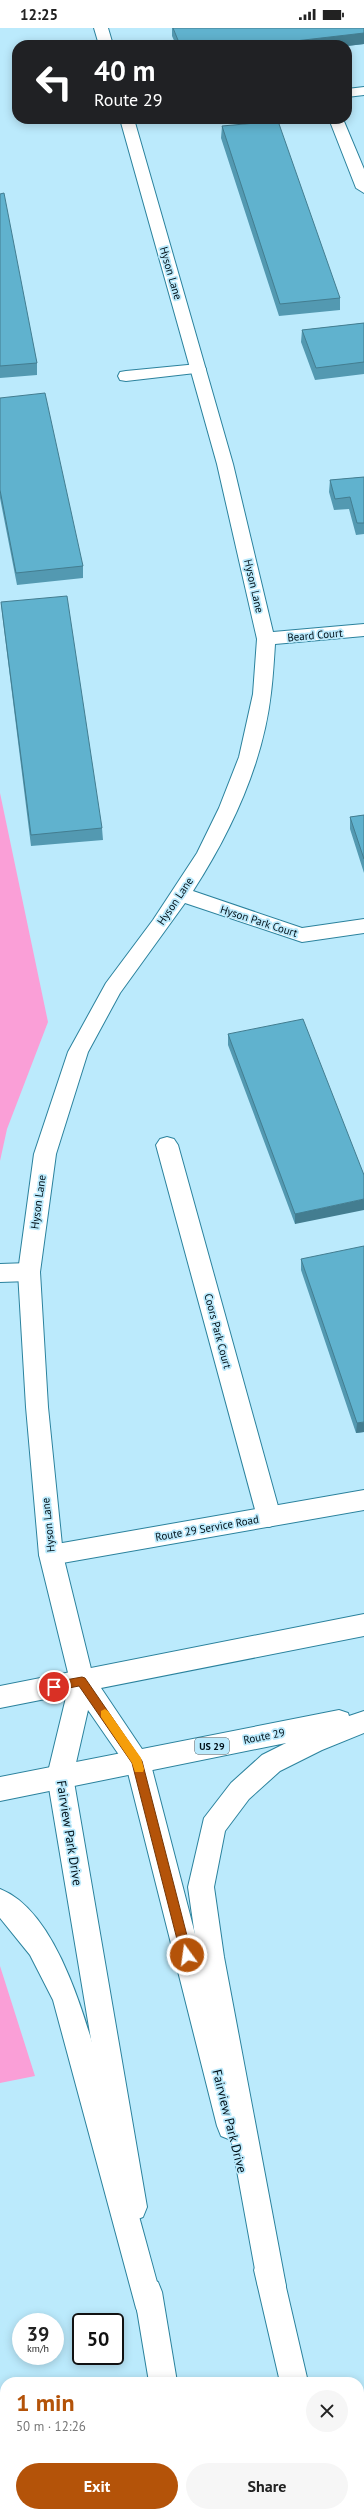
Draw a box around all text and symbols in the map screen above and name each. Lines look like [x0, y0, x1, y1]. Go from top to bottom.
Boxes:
text: 12:25 [20, 5, 58, 24]
text: 40 m [94, 52, 155, 89]
icon: left [28, 56, 80, 108]
text: Route 29 [94, 88, 163, 111]
street label: Hyson Lane [157, 245, 185, 302]
street label: Hyson Lane [241, 558, 267, 615]
street label: Beard Court [287, 626, 344, 644]
street label: Hyson Lane [154, 874, 196, 928]
street label: Hyson Park Court [219, 902, 300, 940]
street label: Hyson Lane [27, 1174, 49, 1230]
street label: Coors Park Court [201, 1292, 235, 1370]
street label: Hyson Lane [38, 1497, 58, 1553]
street label: Route 29 Service Road [154, 1512, 260, 1544]
pin [37, 1670, 71, 1704]
icon: arrive [43, 1676, 65, 1698]
street label: Route 29 [242, 1725, 286, 1747]
road number: US 29 [195, 1738, 229, 1754]
street label: Fairview Park Drive [53, 1779, 86, 1887]
position arrow [166, 1934, 208, 1976]
street label: Fairview Park Drive [208, 2068, 251, 2175]
speed limit sign: 50 [72, 2313, 124, 2365]
text: 39 [27, 2321, 49, 2347]
text: km/h [27, 2342, 49, 2355]
text: 1 min [16, 2387, 75, 2418]
button: close [306, 2390, 348, 2432]
text: 50 m · 12:26 [16, 2418, 86, 2435]
button: Exit [16, 2463, 178, 2509]
button: Share [186, 2463, 348, 2509]

